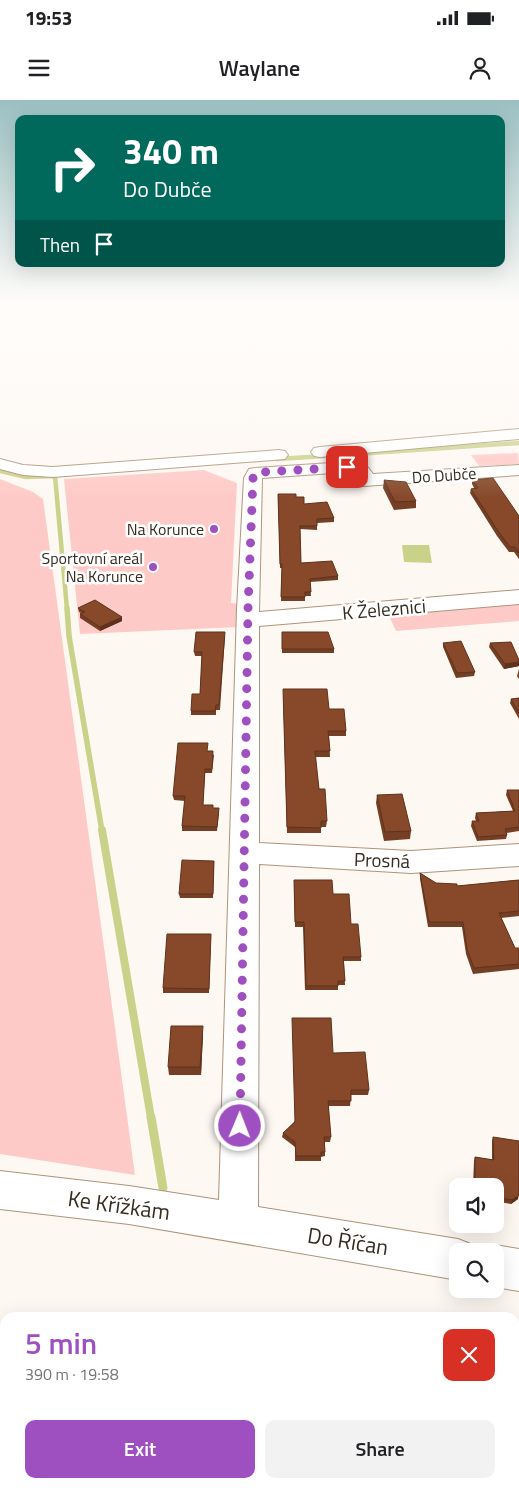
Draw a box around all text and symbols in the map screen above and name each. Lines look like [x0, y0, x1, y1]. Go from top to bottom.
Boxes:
text: 19:53 [25, 3, 72, 32]
text: Waylane [219, 51, 300, 85]
icon: menu [25, 54, 53, 82]
icon: person [466, 54, 494, 82]
text: 340 m [123, 124, 219, 178]
icon: right [40, 135, 105, 200]
text: Do Dubče [123, 172, 212, 206]
text: Then [40, 230, 80, 259]
icon: arrive [90, 230, 118, 258]
pin [326, 446, 368, 488]
icon: arrive [333, 453, 361, 481]
street label: Do Dubče [411, 461, 477, 489]
place label: Na Korunce [127, 517, 204, 541]
marker: Na Korunce [208, 523, 220, 535]
place label: Sportovní areál Na Korunce [41, 546, 143, 588]
marker: Sportovní areál Na Korunce [147, 561, 159, 573]
street label: K Železnici [341, 590, 427, 627]
street label: Prosná [353, 844, 411, 875]
position arrow [213, 1099, 265, 1151]
map controls [449, 1178, 504, 1298]
button: sound [449, 1178, 504, 1233]
street label: Ke Křížkám [66, 1181, 172, 1229]
street label: Do Říčan [305, 1218, 391, 1264]
button: search [449, 1243, 504, 1298]
text: 5 min [25, 1320, 97, 1366]
button: close [443, 1329, 495, 1381]
text: 390 m · 19:58 [25, 1362, 119, 1386]
button: Exit [25, 1420, 255, 1478]
button: Share [265, 1420, 495, 1478]

